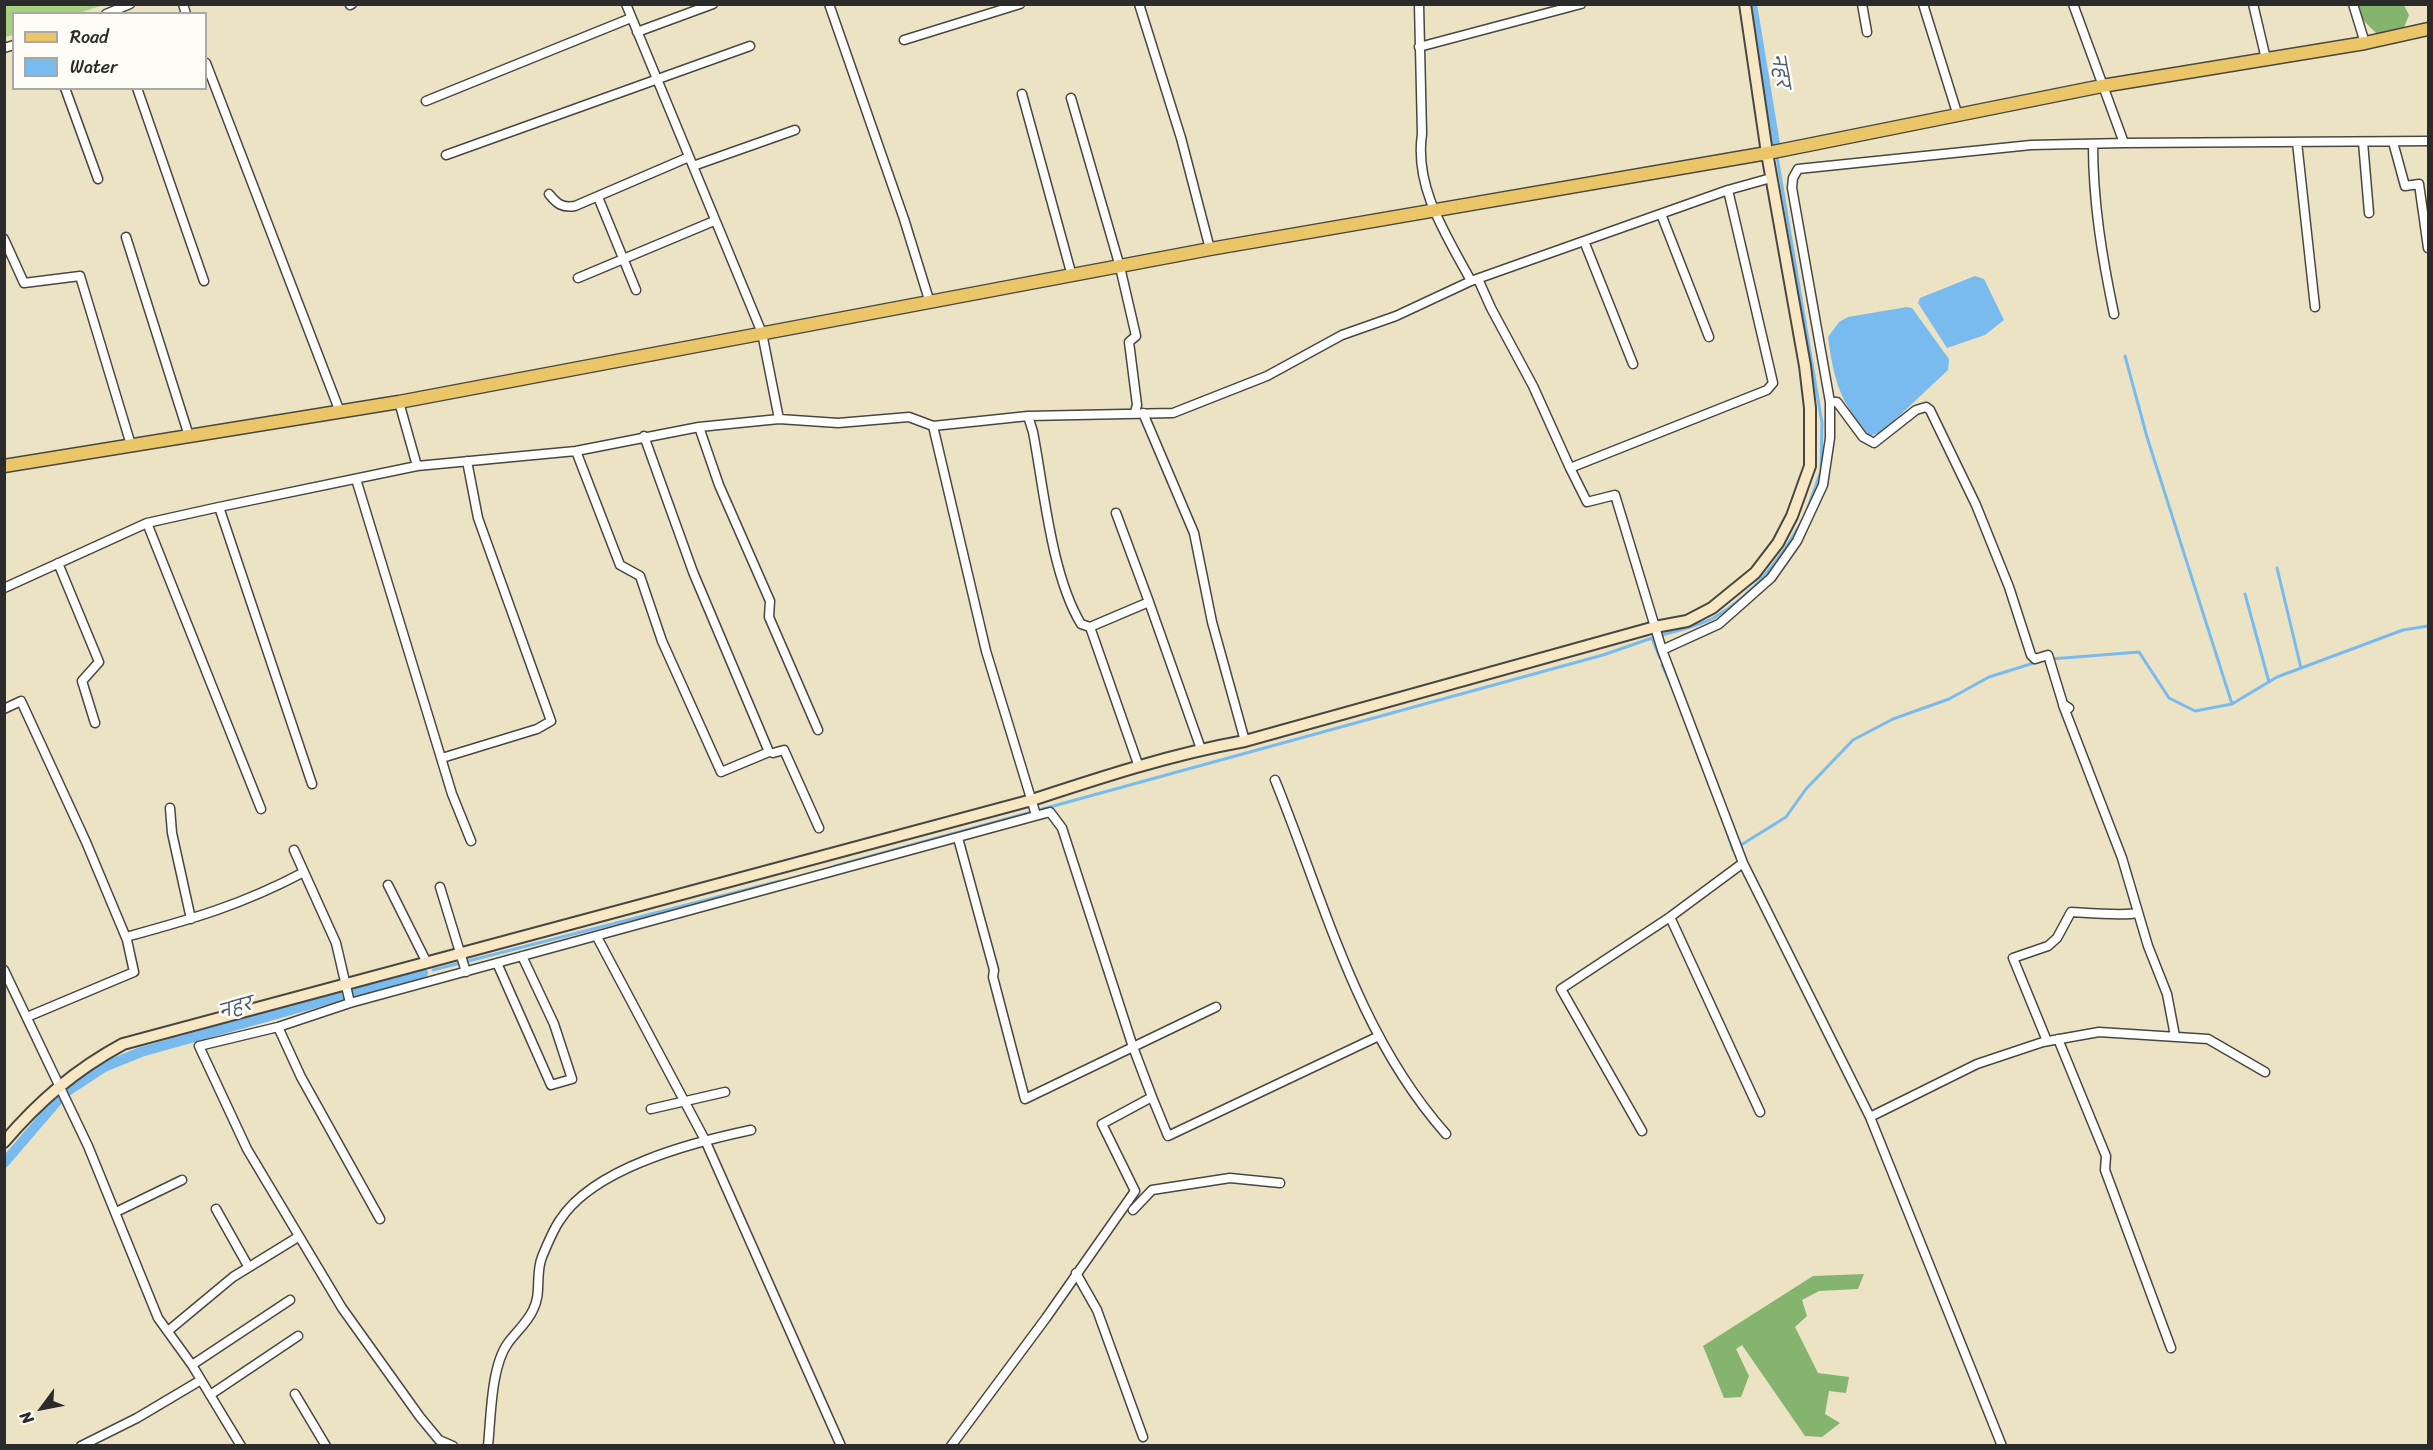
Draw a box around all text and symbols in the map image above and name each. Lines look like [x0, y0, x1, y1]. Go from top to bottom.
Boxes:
legend [12, 12, 207, 90]
text: Road [70, 21, 109, 53]
text: Water [70, 51, 117, 83]
water label: नहर [1765, 53, 1793, 89]
water label: नहर [217, 994, 255, 1024]
north arrow [12, 1378, 72, 1438]
text: N [11, 1405, 42, 1430]

